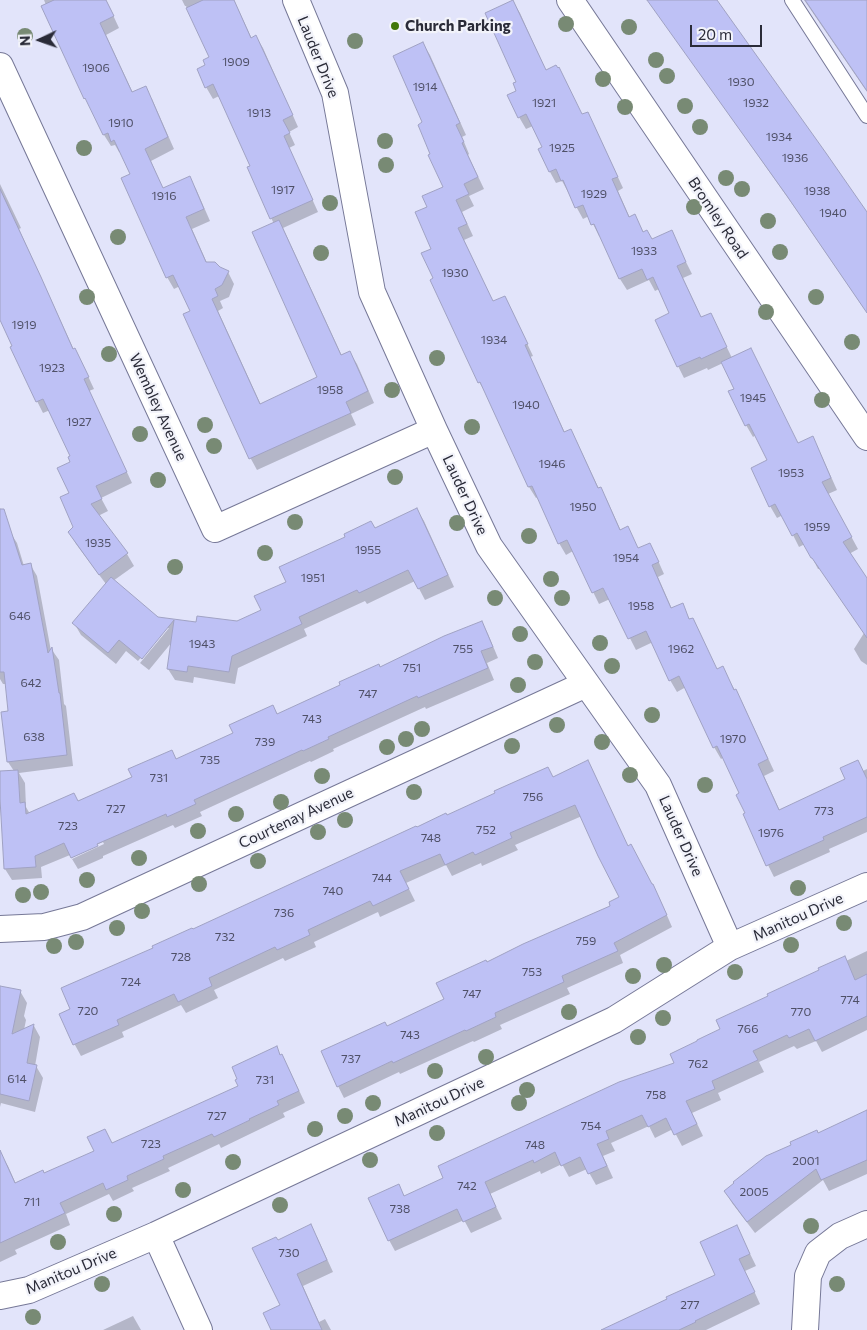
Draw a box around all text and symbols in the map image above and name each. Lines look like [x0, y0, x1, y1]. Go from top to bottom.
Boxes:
street label: Lauder Drive [293, 14, 343, 100]
north arrow [15, 15, 65, 65]
scale bar [692, 15, 764, 47]
place label: Church Parking [405, 17, 511, 35]
marker: Church Parking [389, 20, 401, 32]
text: 20 m [698, 25, 732, 43]
text: N [16, 35, 33, 46]
house number: 1909 [222, 55, 250, 69]
house number: 1906 [82, 61, 110, 75]
house number: 1930 [727, 75, 755, 89]
house number: 1914 [413, 80, 437, 94]
house number: 1921 [532, 96, 556, 110]
house number: 1932 [743, 96, 769, 110]
house number: 1913 [247, 106, 271, 120]
house number: 1910 [108, 116, 134, 130]
house number: 1934 [766, 130, 792, 144]
house number: 1925 [549, 141, 575, 155]
house number: 1936 [782, 151, 808, 165]
street label: Bromley Road [684, 174, 752, 262]
house number: 1917 [271, 183, 295, 197]
house number: 1938 [804, 184, 830, 198]
house number: 1929 [581, 187, 607, 201]
house number: 1916 [152, 189, 176, 203]
house number: 1940 [819, 206, 847, 220]
house number: 1933 [631, 244, 657, 258]
house number: 1930 [441, 266, 469, 280]
house number: 1919 [12, 318, 36, 332]
house number: 1934 [481, 333, 507, 347]
street label: Wembley Avenue [125, 350, 191, 464]
house number: 1923 [39, 361, 65, 375]
house number: 1958 [317, 383, 343, 397]
house number: 1945 [740, 391, 766, 405]
house number: 1940 [512, 398, 540, 412]
house number: 1927 [66, 415, 92, 429]
street label: Lauder Drive [439, 452, 491, 538]
house number: 1946 [539, 457, 565, 471]
house number: 1953 [778, 466, 804, 480]
house number: 1950 [569, 500, 597, 514]
house number: 1959 [804, 520, 830, 534]
house number: 1935 [85, 536, 111, 550]
house number: 1955 [355, 543, 381, 557]
house number: 1954 [613, 551, 639, 565]
house number: 1951 [301, 571, 325, 585]
house number: 1958 [628, 599, 654, 613]
house number: 646 [9, 609, 31, 623]
house number: 1943 [189, 637, 215, 651]
house number: 755 [453, 642, 473, 656]
house number: 1962 [668, 642, 694, 656]
house number: 751 [403, 661, 421, 675]
house number: 642 [21, 676, 41, 690]
house number: 747 [359, 687, 377, 701]
house number: 743 [302, 712, 322, 726]
house number: 638 [23, 730, 45, 744]
house number: 1970 [720, 732, 746, 746]
house number: 739 [255, 735, 275, 749]
house number: 735 [200, 753, 220, 767]
house number: 731 [150, 771, 168, 785]
street label: Courtenay Avenue [236, 784, 356, 852]
house number: 756 [523, 790, 543, 804]
street label: Lauder Drive [655, 793, 707, 879]
house number: 727 [106, 802, 126, 816]
house number: 773 [814, 804, 834, 818]
house number: 723 [58, 819, 78, 833]
house number: 752 [476, 823, 496, 837]
house number: 1976 [758, 826, 784, 840]
house number: 748 [421, 831, 441, 845]
house number: 744 [372, 871, 392, 885]
house number: 740 [323, 884, 343, 898]
street label: Manitou Drive [750, 889, 846, 945]
house number: 736 [274, 906, 294, 920]
house number: 732 [215, 930, 235, 944]
house number: 759 [576, 934, 596, 948]
house number: 728 [171, 950, 191, 964]
house number: 753 [522, 965, 542, 979]
house number: 724 [121, 975, 141, 989]
house number: 747 [463, 987, 481, 1001]
house number: 774 [840, 993, 860, 1007]
house number: 720 [78, 1004, 98, 1018]
house number: 770 [791, 1005, 811, 1019]
house number: 766 [738, 1022, 758, 1036]
house number: 743 [400, 1028, 420, 1042]
house number: 737 [341, 1052, 361, 1066]
house number: 762 [688, 1057, 708, 1071]
house number: 614 [7, 1072, 27, 1086]
house number: 731 [256, 1073, 274, 1087]
street label: Manitou Drive [391, 1073, 487, 1131]
house number: 758 [646, 1088, 666, 1102]
house number: 727 [207, 1109, 227, 1123]
house number: 754 [581, 1119, 601, 1133]
house number: 723 [141, 1137, 161, 1151]
house number: 748 [525, 1138, 545, 1152]
house number: 2001 [792, 1154, 820, 1168]
house number: 742 [457, 1179, 477, 1193]
house number: 2005 [739, 1185, 769, 1199]
house number: 711 [24, 1195, 40, 1209]
house number: 738 [390, 1202, 410, 1216]
street label: Manitou Drive [23, 1244, 119, 1298]
house number: 730 [278, 1246, 300, 1260]
house number: 277 [680, 1298, 700, 1312]

